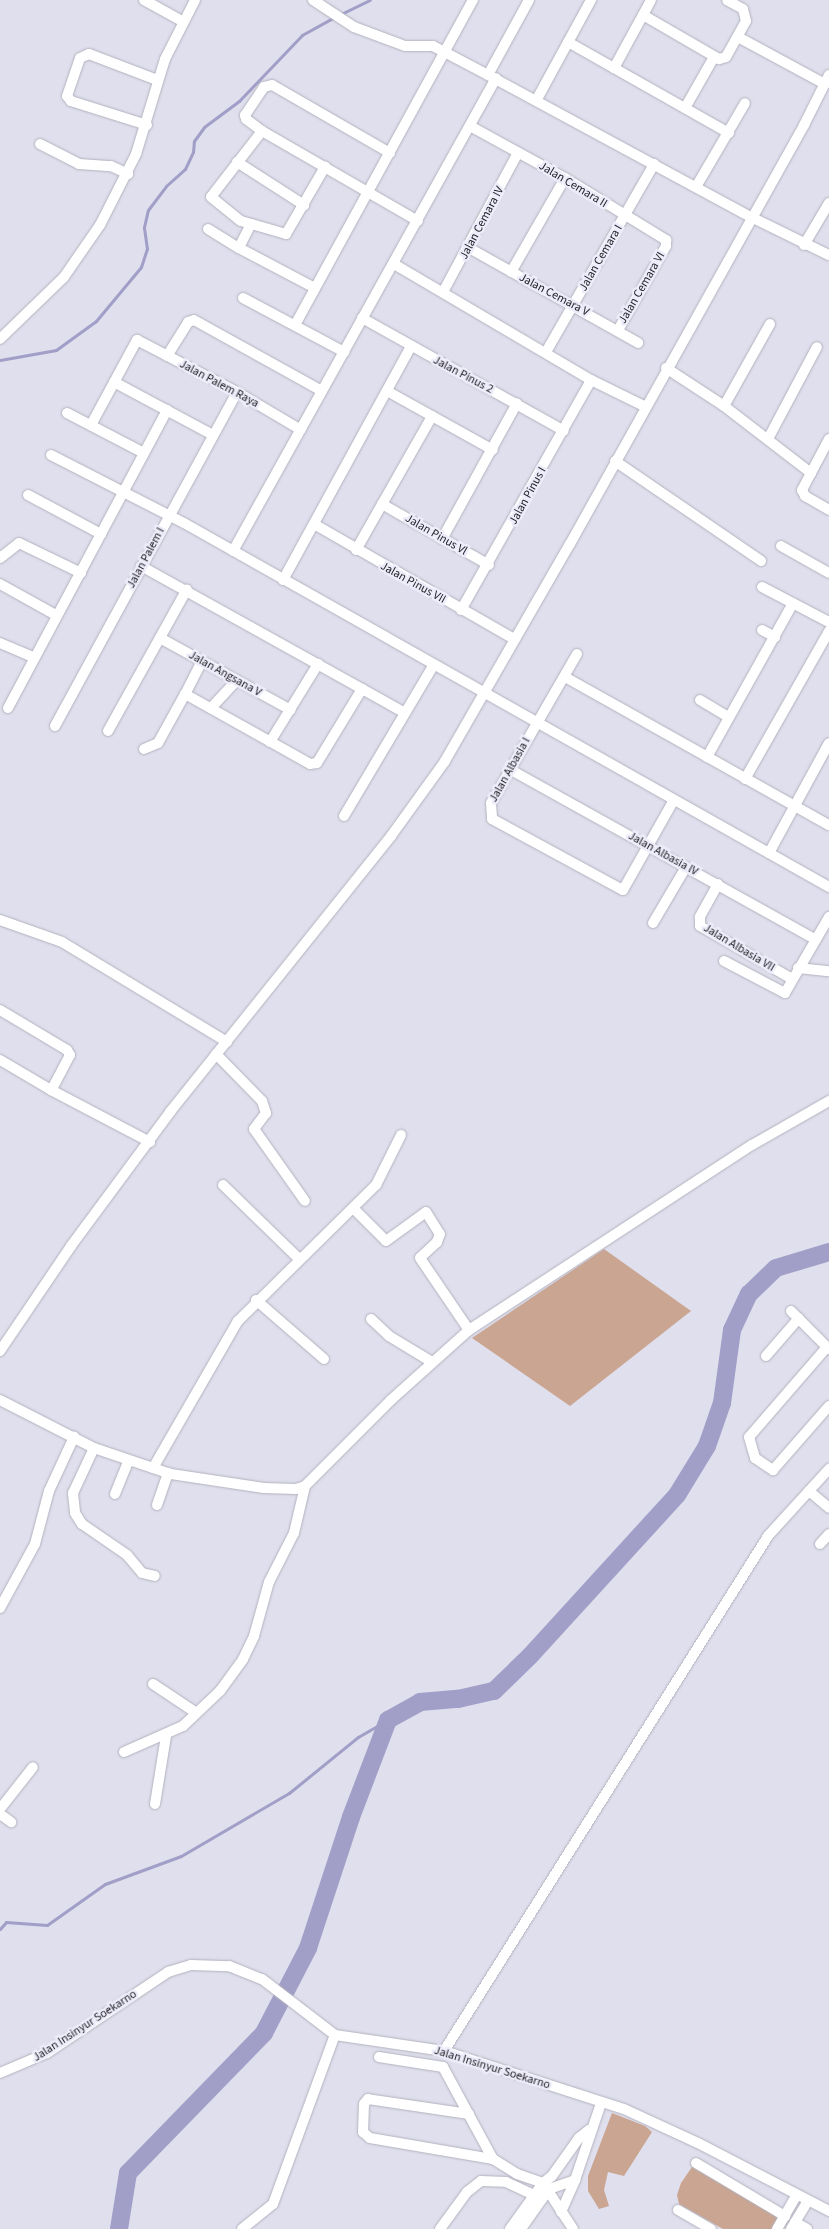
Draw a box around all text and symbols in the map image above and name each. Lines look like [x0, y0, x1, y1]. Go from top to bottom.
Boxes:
street label: Jalan Cemara II [536, 159, 610, 211]
street label: Jalan Cemara IV [457, 184, 507, 262]
street label: Jalan Cemara I [576, 222, 626, 294]
street label: Jalan Cemara VI [616, 250, 668, 326]
street label: Jalan Cemara V [517, 271, 591, 319]
street label: Jalan Pinus 2 [430, 353, 496, 397]
street label: Jalan Palem Raya [177, 357, 261, 411]
street label: Jalan Pinus I [506, 465, 550, 527]
street label: Jalan Pinus Vl [402, 511, 470, 559]
street label: Jalan Palem I [124, 525, 168, 591]
street label: Jalan Pinus VII [378, 559, 448, 607]
street label: Jalan Angsana V [186, 648, 264, 700]
street label: Jalan Albasia I [486, 735, 534, 805]
street label: Jalan Albasia lV [626, 829, 700, 879]
street label: Jalan Albasia VII [701, 921, 777, 975]
street label: Jalan Insinyur Soekarno [30, 1987, 140, 2065]
street label: Jalan Insinyur Soekarno [432, 2043, 552, 2093]

